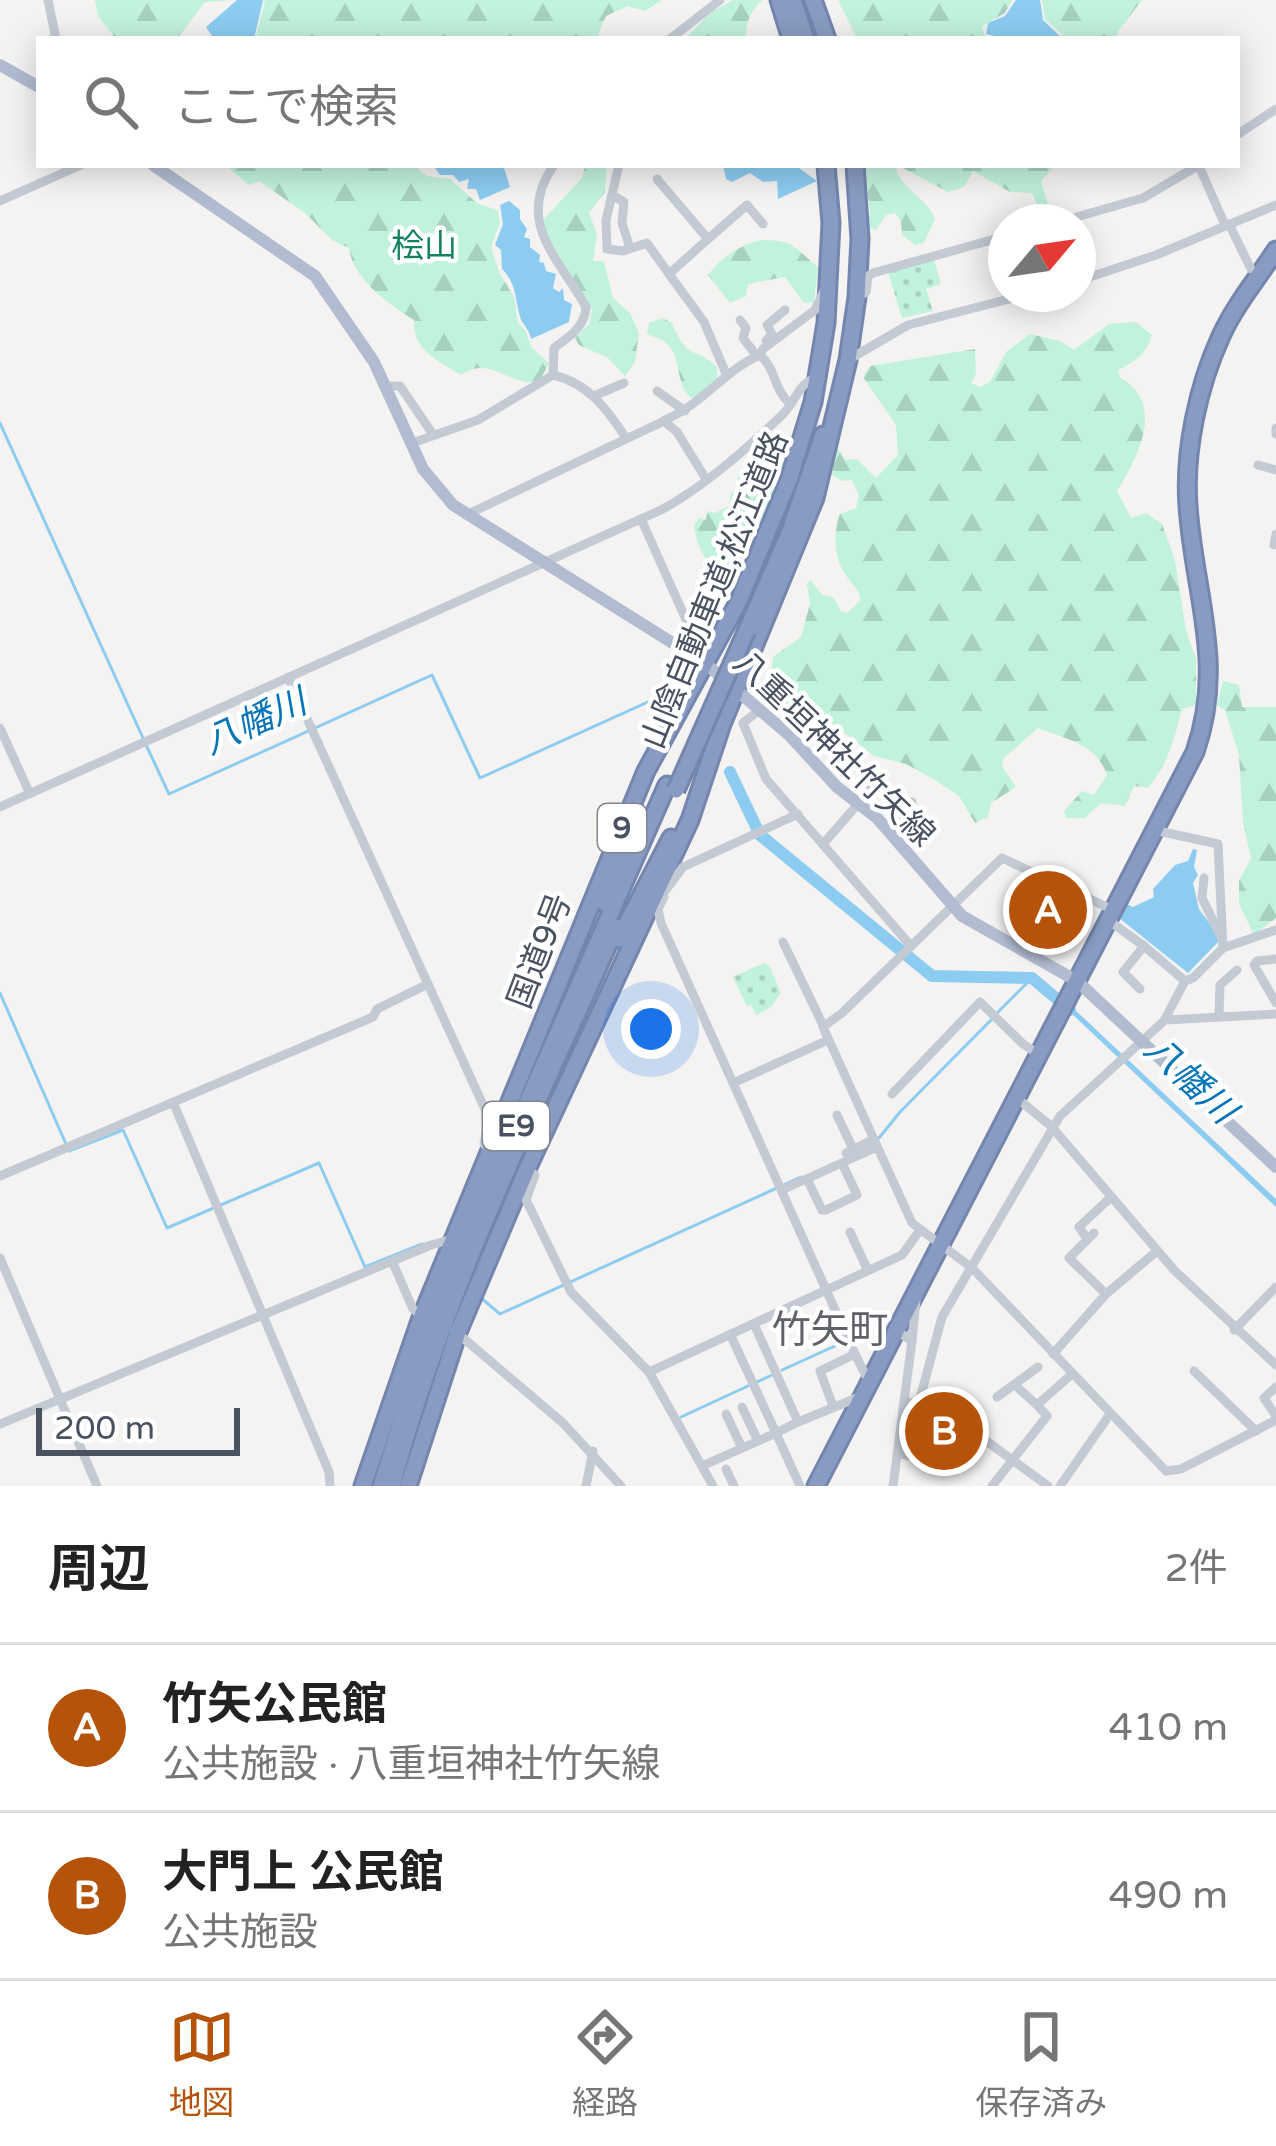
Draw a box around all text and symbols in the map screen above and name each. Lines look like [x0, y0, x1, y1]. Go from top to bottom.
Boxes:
search box [36, 36, 1240, 168]
icon: search [78, 69, 144, 135]
text: ここで検索 [174, 81, 399, 135]
north arrow [988, 204, 1096, 312]
park label: 桧山 [391, 227, 457, 266]
street label: 山陰自動車道;松江道路 [634, 426, 796, 754]
street label: 八重垣神社竹矢線 [726, 643, 942, 855]
water label: 八幡川 [197, 679, 317, 764]
road number: 9 [598, 804, 646, 852]
pin: A [1009, 865, 1087, 955]
street label: 国道9号 [500, 888, 580, 1014]
your location [621, 999, 681, 1059]
water label: 八幡川 [1136, 1027, 1247, 1135]
road number: E9 [483, 1102, 549, 1150]
district label: 竹矢町 [771, 1307, 889, 1354]
pin: B [905, 1386, 983, 1476]
scale bar [36, 1402, 240, 1455]
text: 200 m [54, 1409, 155, 1448]
text: 周辺 [48, 1539, 150, 1601]
text: 2件 [1165, 1545, 1228, 1592]
text: 竹矢公民館 [162, 1678, 387, 1732]
text: A [72, 1704, 102, 1751]
text: 410 m [1109, 1704, 1228, 1751]
text: 公共施設 · 八重垣神社竹矢線 [162, 1741, 660, 1788]
text: 大門上 公民館 [162, 1846, 444, 1900]
text: B [73, 1872, 101, 1919]
text: 490 m [1109, 1872, 1228, 1919]
text: 公共施設 [162, 1909, 318, 1956]
tab: 地図 [169, 2004, 235, 2124]
tab: 経路 [572, 2004, 638, 2124]
tab: 保存済み [975, 2004, 1107, 2124]

